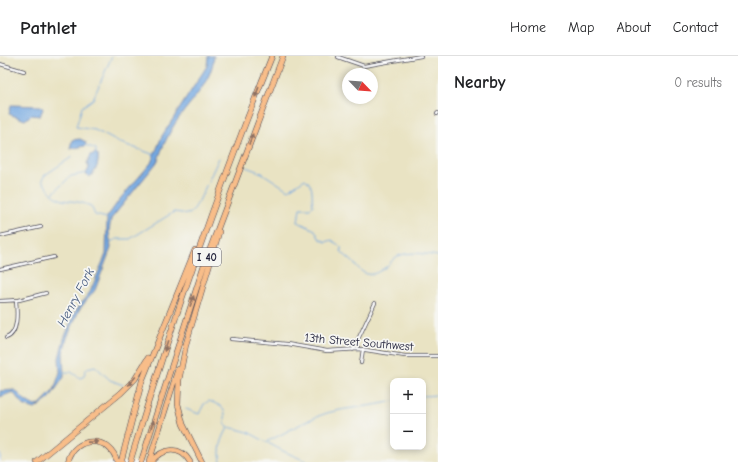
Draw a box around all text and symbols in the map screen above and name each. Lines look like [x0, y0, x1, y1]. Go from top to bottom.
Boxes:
text: Pathlet [20, 17, 76, 39]
text: Home [510, 19, 546, 36]
text: Map [568, 19, 594, 36]
text: About [616, 19, 651, 36]
text: Contact [673, 19, 718, 36]
north arrow [342, 68, 378, 104]
text: Nearby [454, 73, 505, 92]
text: 0 results [674, 75, 722, 90]
one-way arrow [254, 87, 260, 99]
one-way arrow [248, 133, 254, 145]
road number: I 40 [193, 248, 221, 266]
water label: Henry Fork [54, 265, 97, 329]
one-way arrow [189, 295, 195, 307]
street label: 13th Street Southwest [304, 330, 415, 354]
one-way arrow [162, 340, 168, 352]
one-way arrow [128, 376, 137, 387]
map controls [390, 378, 426, 450]
button: + [390, 378, 426, 414]
button: − [390, 414, 426, 450]
one-way arrow [149, 418, 155, 430]
one-way arrow [87, 439, 100, 445]

